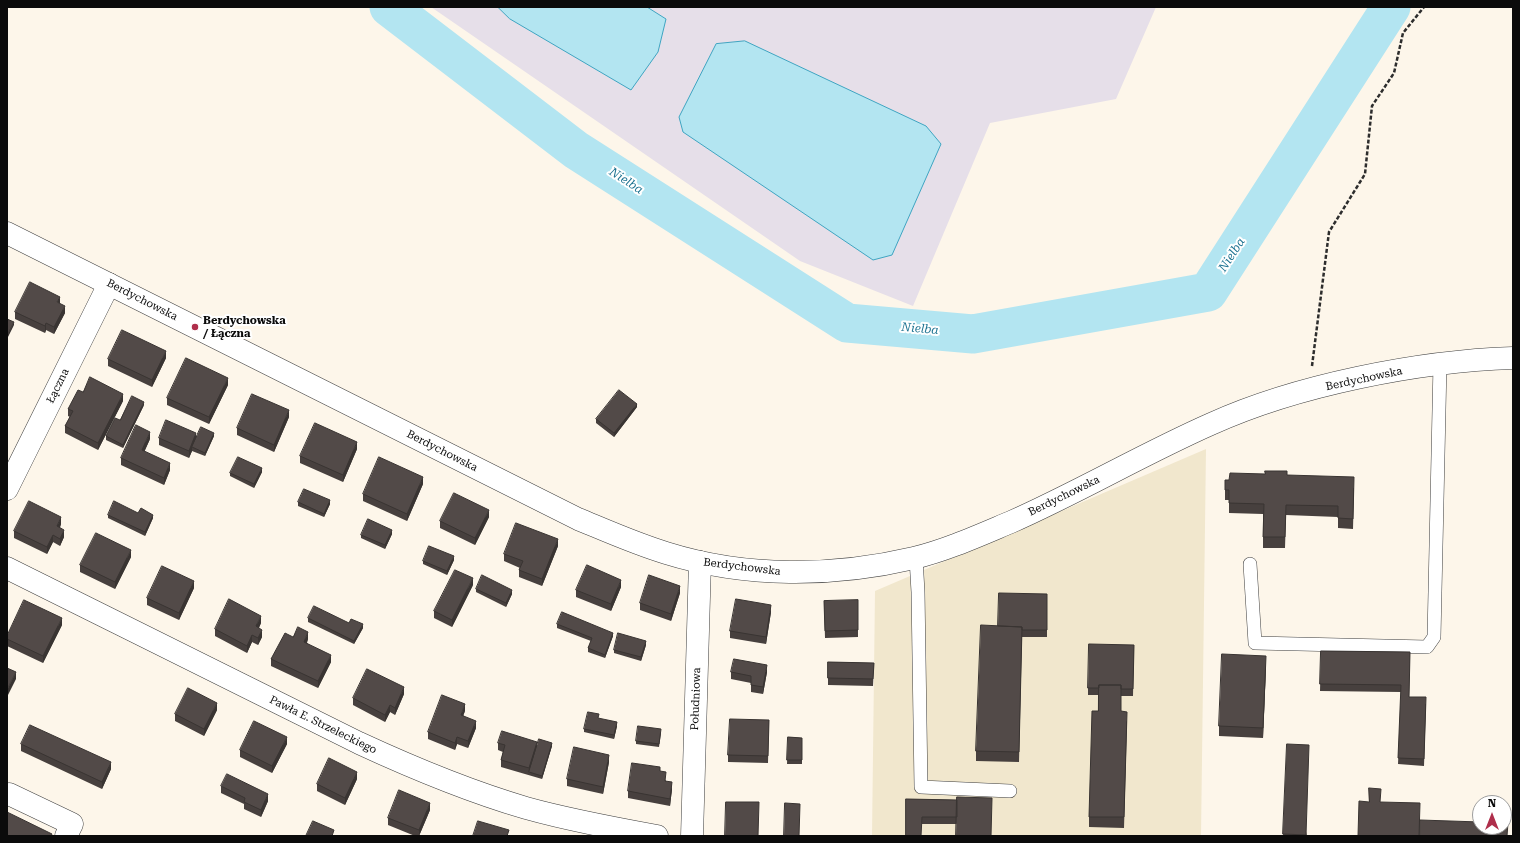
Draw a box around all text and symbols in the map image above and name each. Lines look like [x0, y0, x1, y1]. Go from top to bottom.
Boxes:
water label: Nielba [606, 165, 646, 197]
water label: Nielba [1216, 235, 1248, 275]
street label: Berdychowska [104, 276, 180, 324]
place label: Berdychowska / Łączna [203, 314, 286, 340]
water label: Nielba [901, 320, 939, 338]
marker: Berdychowska / Łączna [190, 322, 200, 332]
street label: Berdychowska [1325, 364, 1403, 394]
street label: Łączna [44, 366, 72, 406]
street label: Berdychowska [404, 427, 480, 475]
street label: Berdychowska [1026, 473, 1102, 519]
street label: Berdychowska [703, 556, 781, 578]
street label: Południowa [688, 667, 704, 731]
street label: Pawła E. Strzeleckiego [267, 693, 379, 757]
north arrow [1472, 795, 1512, 835]
text: N [1488, 797, 1496, 810]

